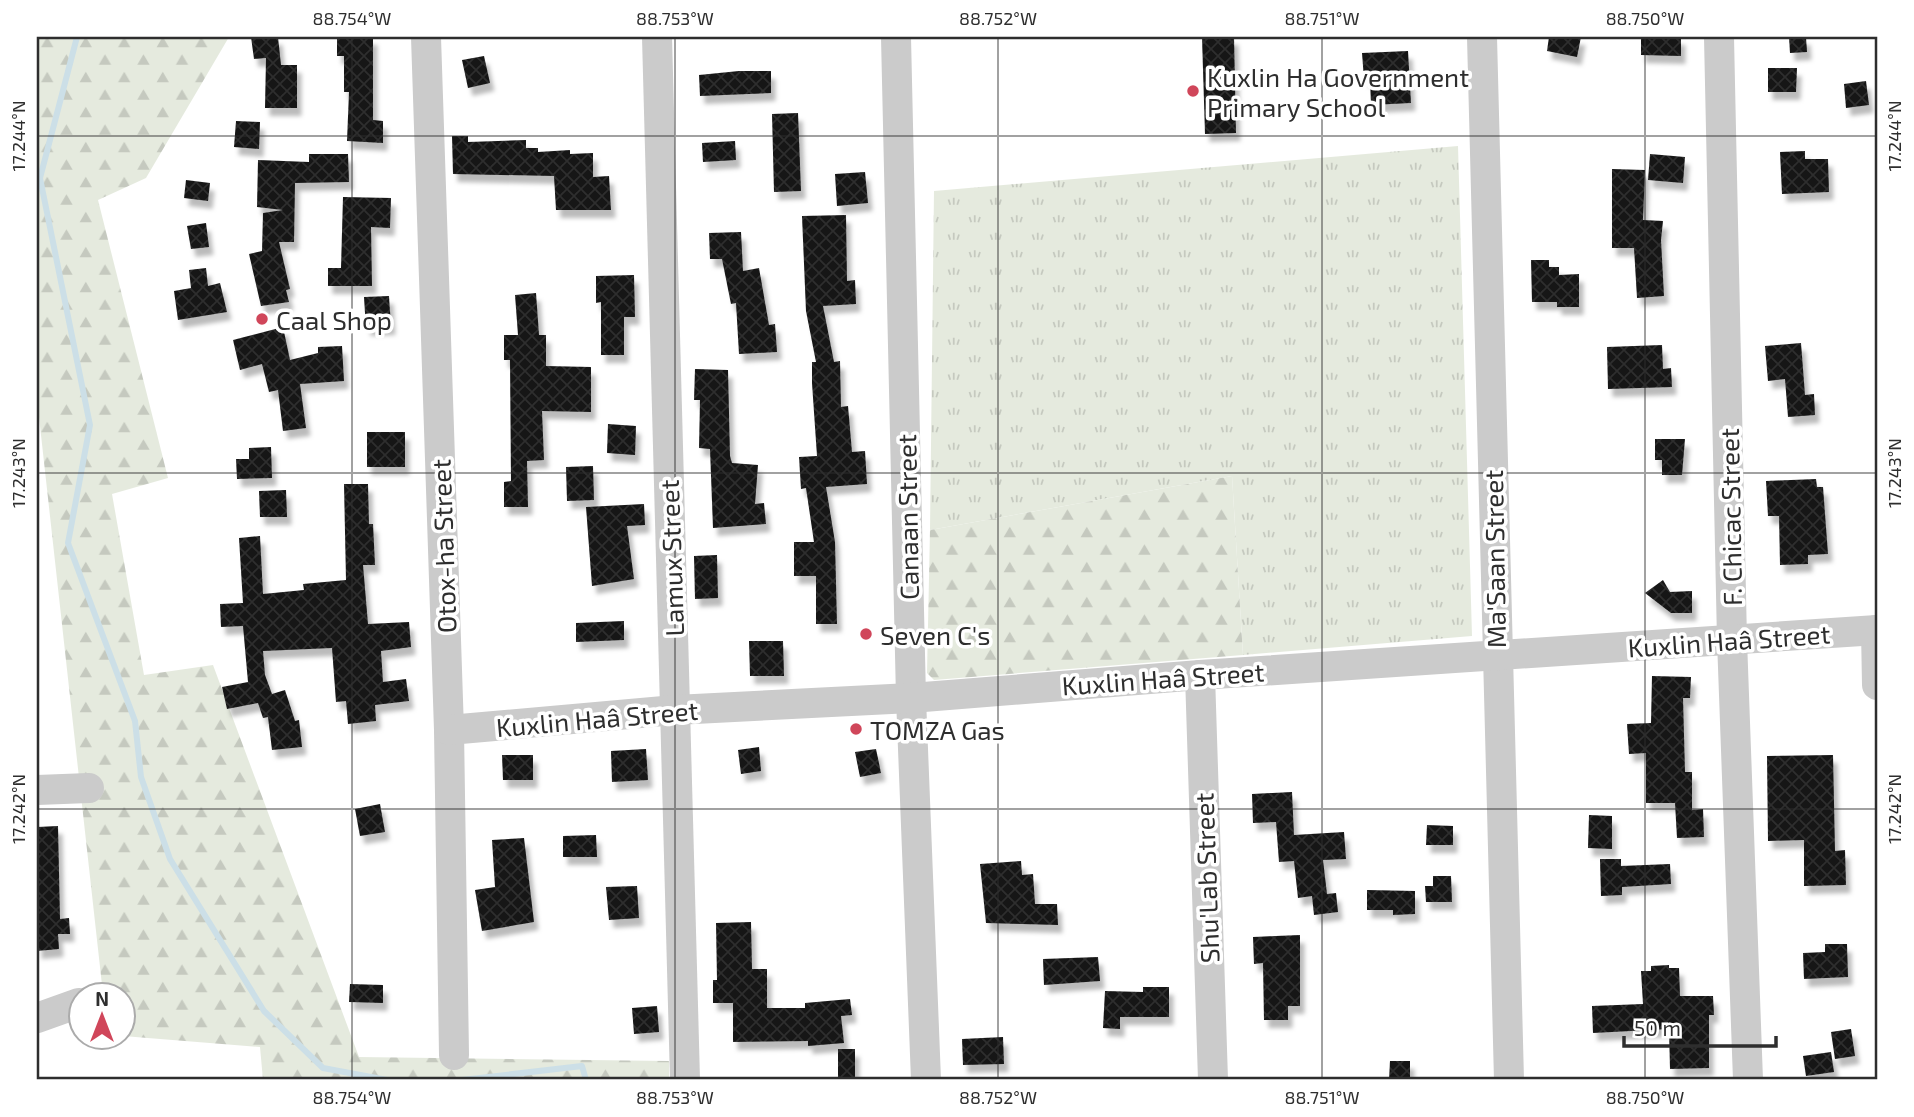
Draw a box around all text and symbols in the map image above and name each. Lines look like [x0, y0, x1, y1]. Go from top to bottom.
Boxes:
text: 88.754°W [313, 7, 391, 29]
text: 88.753°W [636, 7, 714, 29]
text: 88.752°W [959, 7, 1037, 29]
text: 88.751°W [1285, 7, 1359, 29]
text: 88.750°W [1606, 7, 1684, 29]
place label: Kuxlin Ha Government Primary School [1207, 61, 1469, 122]
marker: Kuxlin Ha Government Primary School [1185, 83, 1201, 99]
text: 17.244°N [7, 100, 29, 172]
text: 17.244°N [1883, 100, 1905, 172]
place label: Caal Shop [276, 304, 392, 335]
marker: Caal Shop [254, 311, 270, 327]
street label: F. Chicac Street [1713, 428, 1747, 606]
street label: Canaan Street [890, 434, 924, 600]
text: 17.243°N [7, 438, 29, 508]
text: 17.243°N [1883, 438, 1905, 508]
street label: Otox-ha Street [424, 458, 462, 634]
street label: Ma'Saan Street [1477, 469, 1511, 649]
street label: Lamux Street [653, 479, 689, 637]
street label: Kuxlin Haâ Street [1627, 617, 1831, 663]
place label: Seven C's [880, 619, 990, 650]
marker: Seven C's [858, 626, 874, 642]
street label: Kuxlin Haâ Street [1061, 655, 1265, 701]
street label: Kuxlin Haâ Street [495, 694, 699, 742]
place label: TOMZA Gas [870, 714, 1005, 745]
marker: TOMZA Gas [848, 721, 864, 737]
text: 17.242°N [7, 774, 29, 844]
text: 17.242°N [1883, 774, 1905, 844]
street label: Shu'Lab Street [1188, 792, 1224, 964]
north arrow [66, 981, 136, 1050]
text: N [95, 987, 109, 1010]
scale bar [1624, 1005, 1776, 1049]
text: 50 m [1634, 1015, 1681, 1040]
text: 88.754°W [313, 1086, 391, 1108]
text: 88.753°W [636, 1086, 714, 1108]
text: 88.752°W [959, 1086, 1037, 1108]
text: 88.751°W [1285, 1086, 1359, 1108]
text: 88.750°W [1606, 1086, 1684, 1108]

